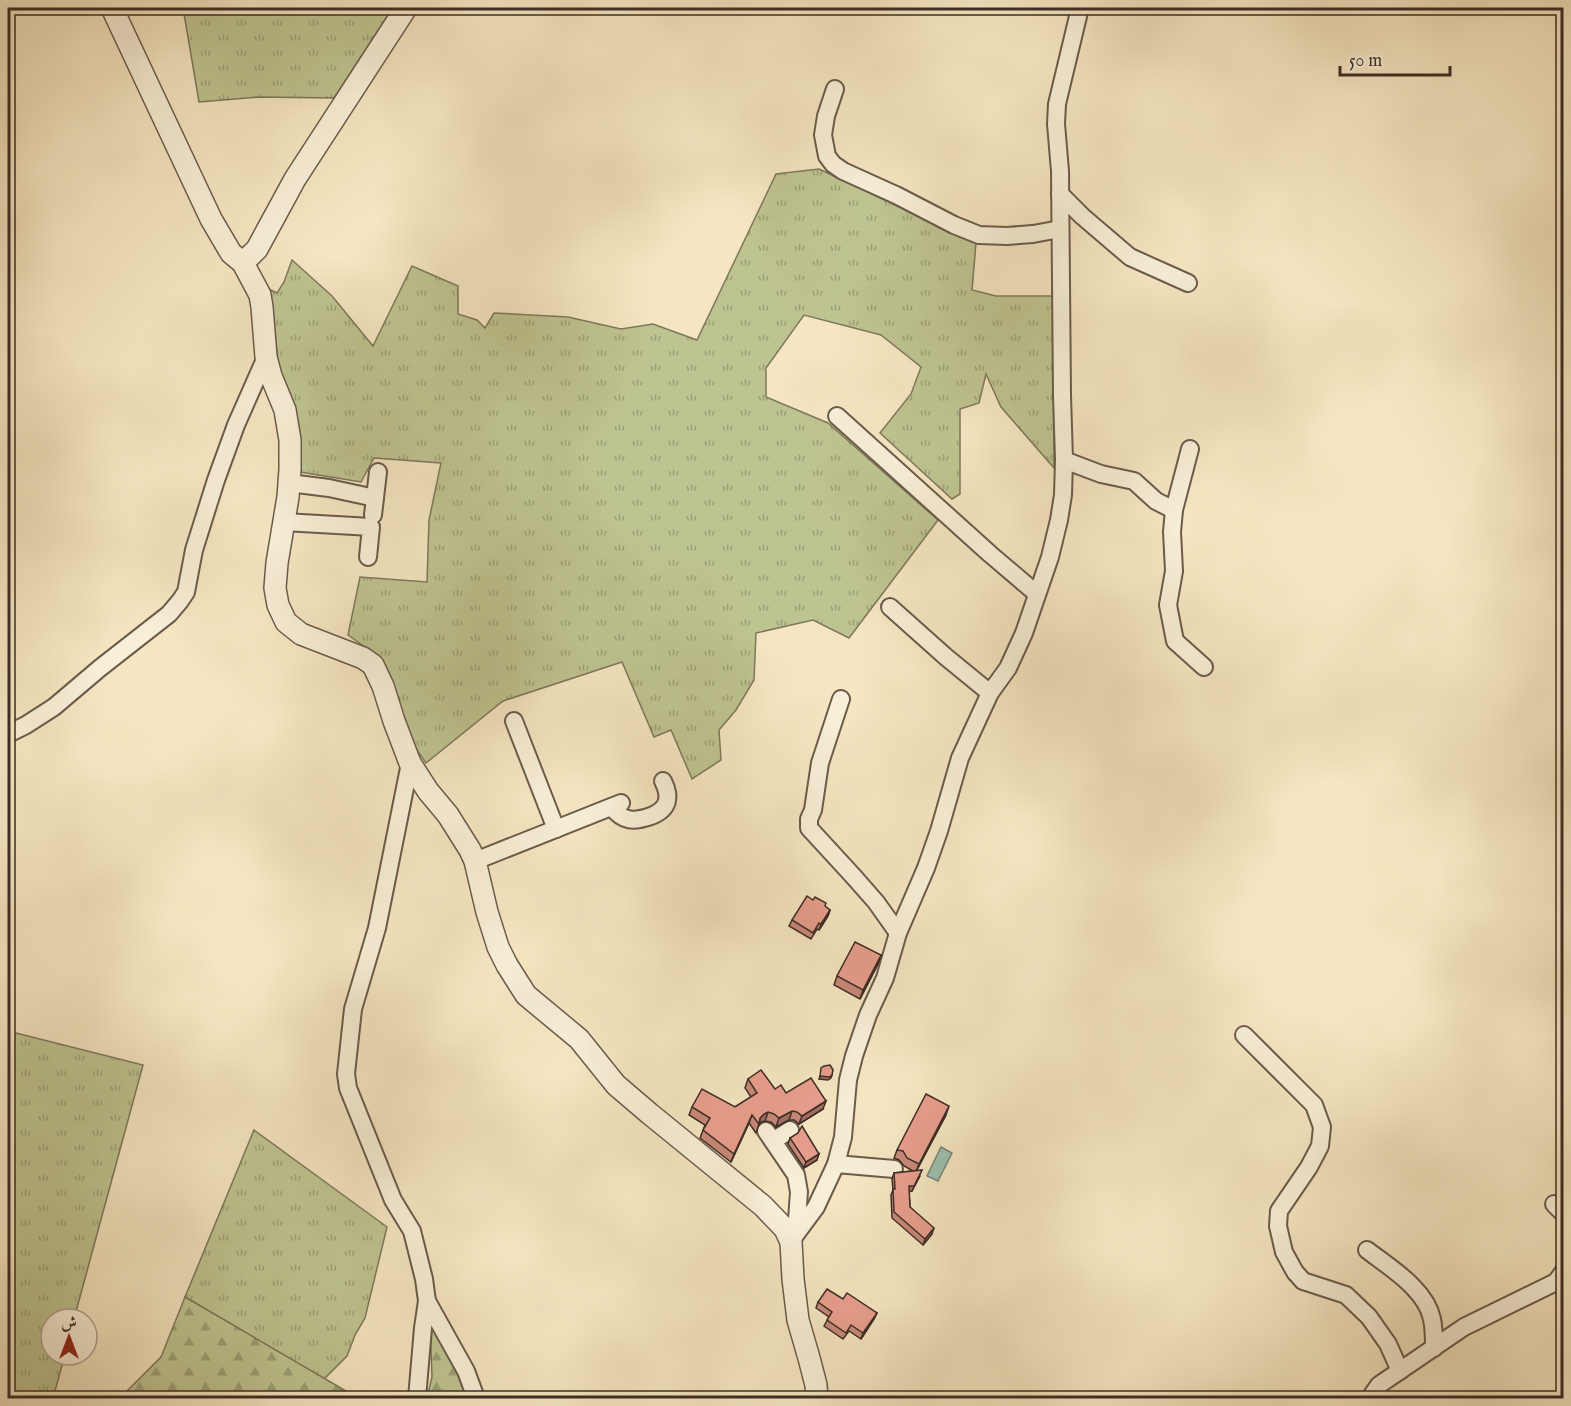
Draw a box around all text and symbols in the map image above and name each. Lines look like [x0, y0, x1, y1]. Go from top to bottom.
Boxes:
scale bar [1340, 39, 1450, 77]
text: 50 m [1349, 50, 1382, 73]
north arrow [39, 1307, 99, 1367]
text: ش [61, 1314, 77, 1334]

